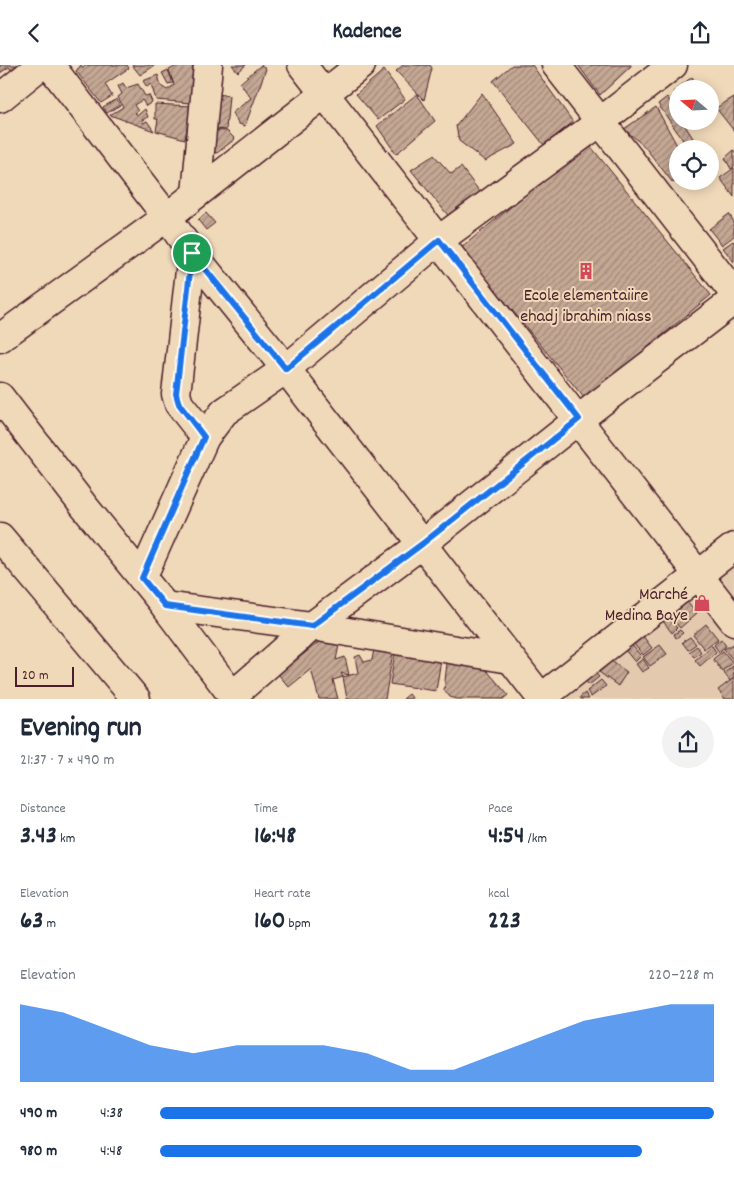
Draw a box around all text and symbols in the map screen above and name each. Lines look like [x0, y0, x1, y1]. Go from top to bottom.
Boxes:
text: Kadence [332, 17, 402, 48]
icon: back [20, 19, 48, 47]
icon: share [686, 19, 714, 47]
north arrow [669, 80, 719, 130]
map controls [669, 80, 719, 190]
button: locate [669, 140, 719, 190]
pin [171, 232, 213, 274]
icon: arrive [178, 239, 206, 267]
building icon: Ecole elementaiire ehadj ibrahim niass [576, 261, 596, 281]
place label: Ecole elementaiire ehadj ibrahim niass [520, 284, 652, 330]
place label: Marché Medina Baye [605, 583, 688, 629]
shop icon: Marché Medina Baye [692, 593, 712, 613]
scale bar [15, 664, 74, 687]
text: 20 m [22, 666, 49, 686]
text: Evening run [20, 710, 142, 750]
button: share [662, 716, 714, 768]
text: 21:37 · 7 × 490 m [20, 749, 114, 772]
text: Distance [20, 799, 66, 819]
text: Time [254, 799, 278, 819]
text: Pace [488, 799, 513, 819]
text: 3.43 [20, 819, 57, 855]
text: 16:48 [254, 819, 296, 855]
text: 4:54 [488, 819, 524, 855]
text: km [57, 829, 75, 849]
text: /km [524, 829, 547, 849]
text: Elevation [20, 884, 69, 904]
text: Heart rate [254, 884, 311, 904]
text: kcal [488, 884, 509, 904]
text: 63 [20, 904, 43, 940]
text: 160 [254, 904, 285, 940]
text: 223 [488, 904, 521, 940]
text: m [43, 914, 56, 934]
text: bpm [285, 914, 311, 934]
text: Elevation [20, 964, 76, 987]
text: 220–228 m [648, 964, 714, 987]
text: 490 m [20, 1102, 57, 1125]
text: 4:38 [100, 1102, 123, 1125]
text: 980 m [20, 1140, 57, 1163]
text: 4:48 [100, 1140, 122, 1163]

